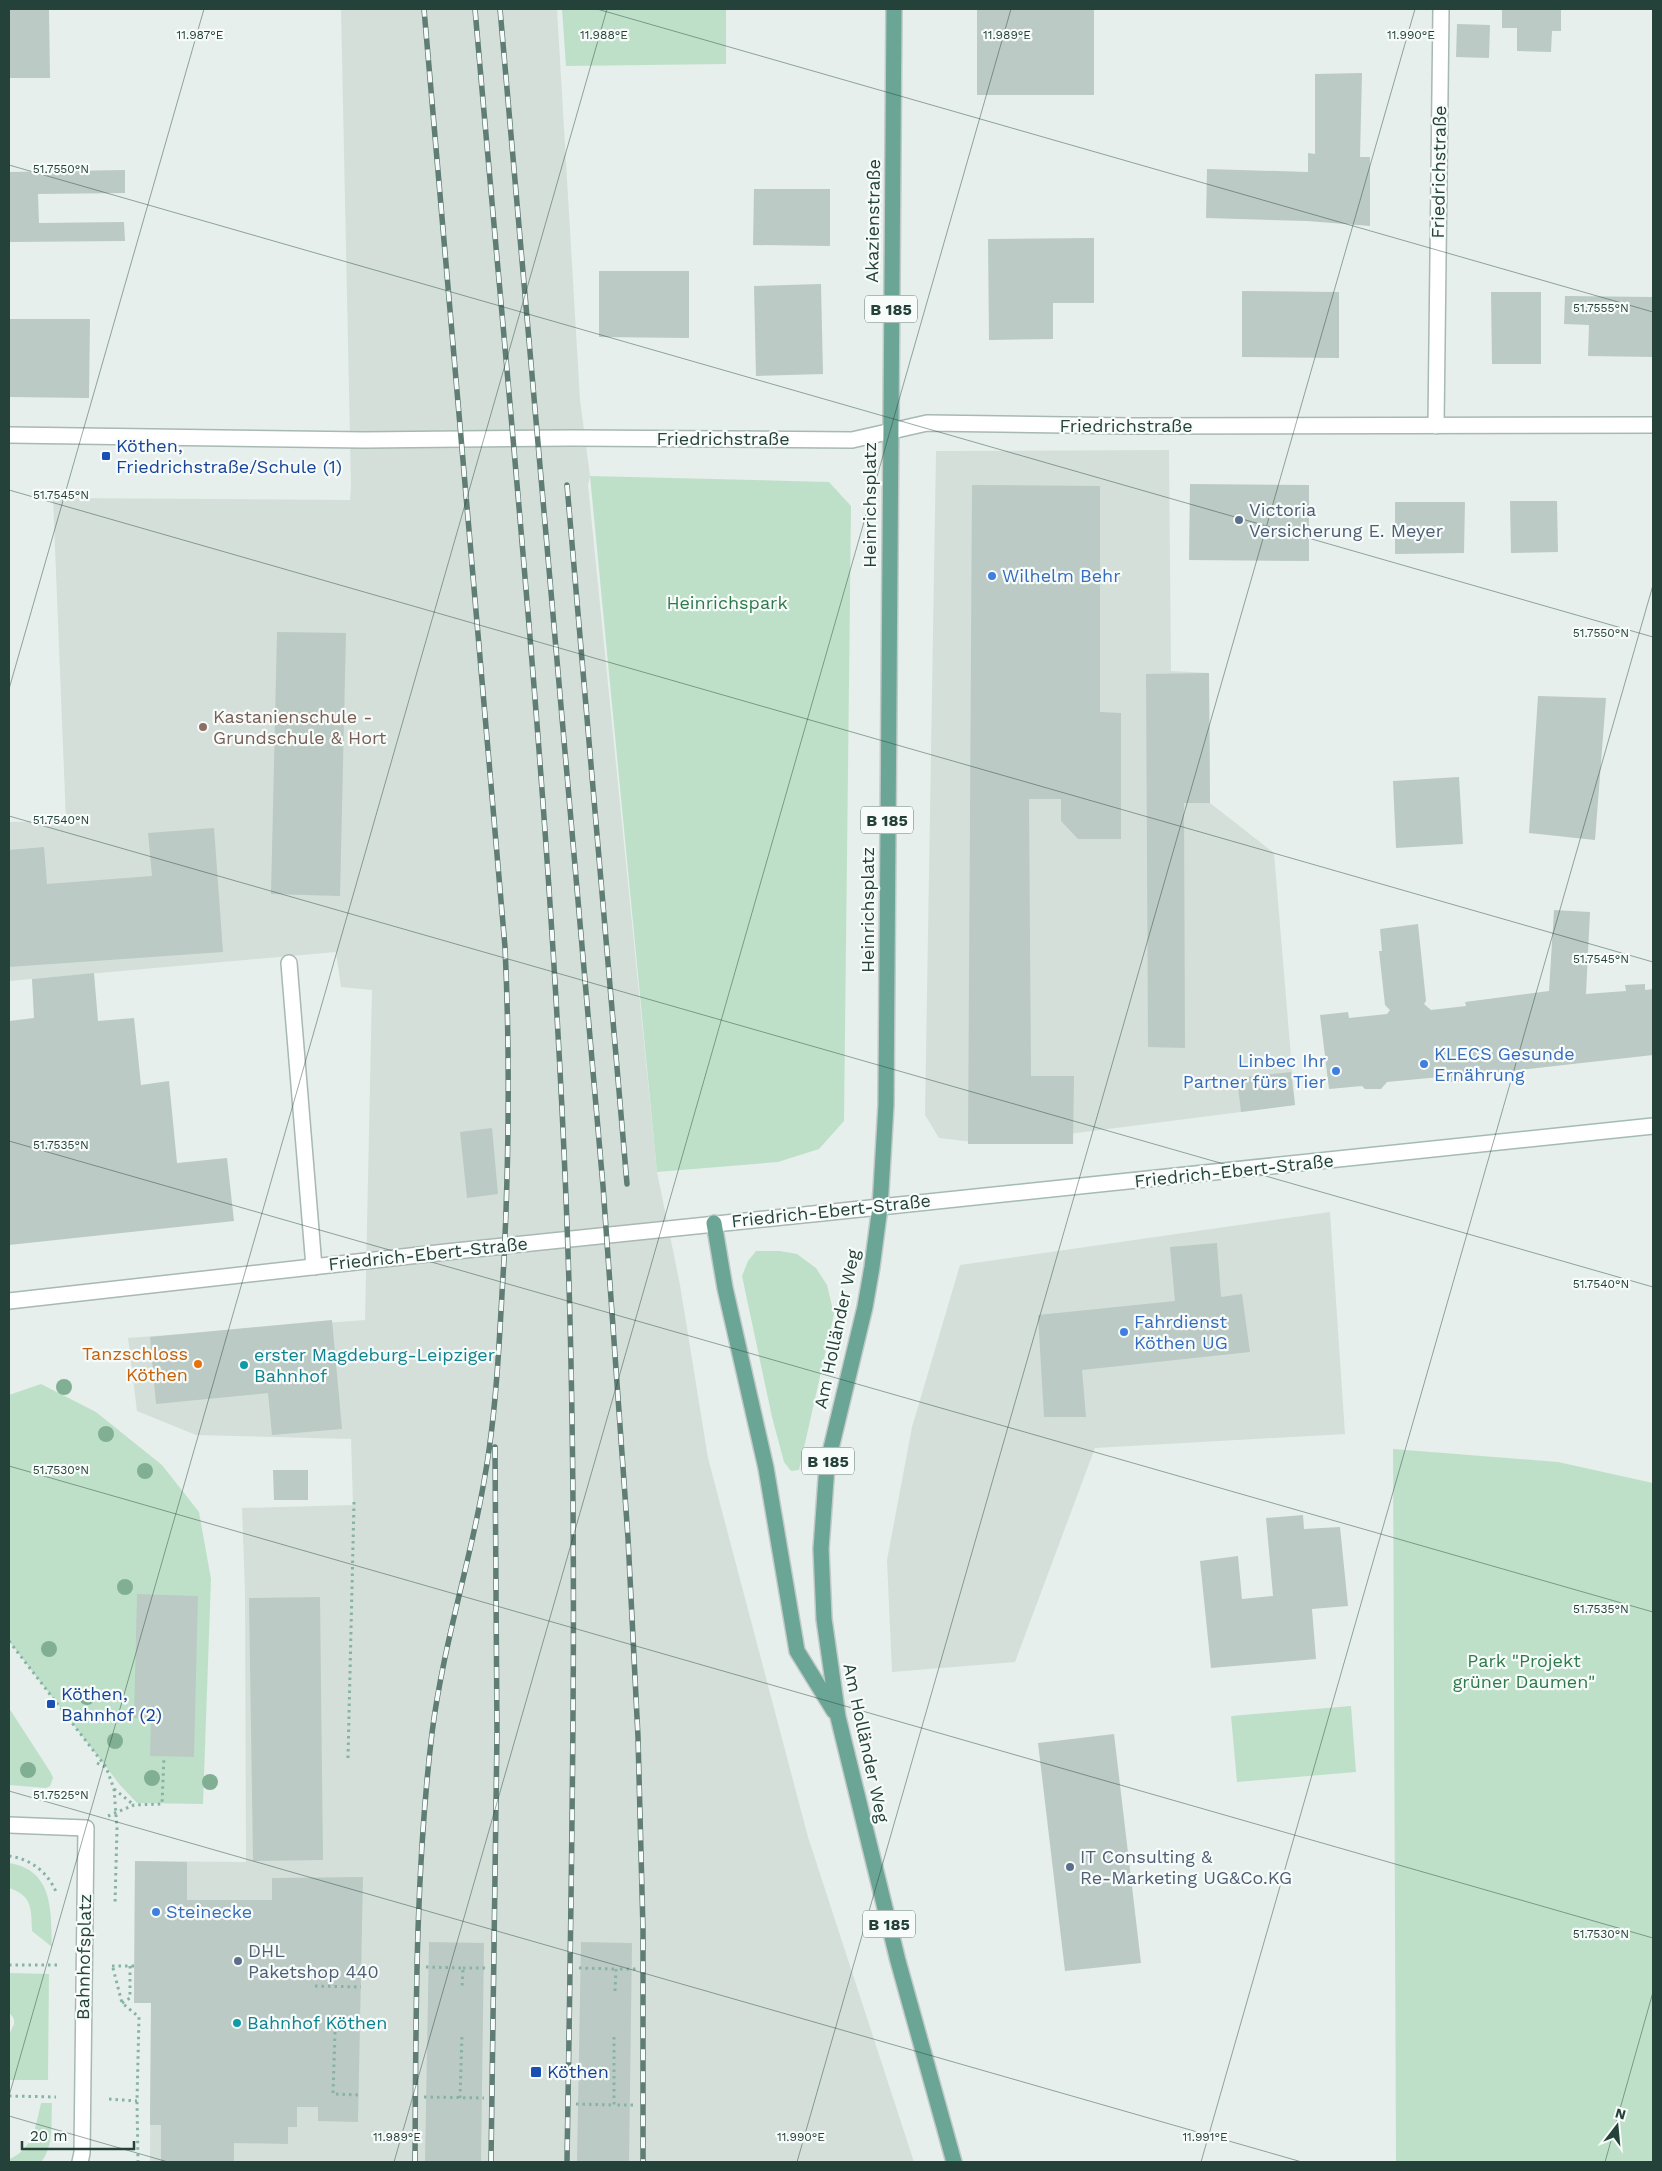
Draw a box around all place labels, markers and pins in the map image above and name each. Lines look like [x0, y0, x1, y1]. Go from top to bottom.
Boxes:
place label: Köthen, Friedrichstraße/Schule (1) [116, 435, 342, 477]
marker: Köthen, Friedrichstraße/Schule (1) [100, 450, 112, 462]
place label: Victoria Versicherung E. Meyer [1249, 499, 1443, 541]
marker: Victoria Versicherung E. Meyer [1233, 514, 1245, 526]
place label: Wilhelm Behr [1002, 565, 1121, 586]
marker: Wilhelm Behr [986, 570, 998, 582]
place label: Kastanienschule - Grundschule & Hort [213, 706, 387, 748]
marker: Kastanienschule - Grundschule & Hort [197, 721, 209, 733]
place label: KLECS Gesunde Ernährung [1434, 1043, 1575, 1085]
place label: Linbec Ihr Partner fürs Tier [1183, 1050, 1326, 1092]
marker: KLECS Gesunde Ernährung [1418, 1058, 1430, 1070]
marker: Linbec Ihr Partner fürs Tier [1330, 1065, 1342, 1077]
place label: Fahrdienst Köthen UG [1134, 1311, 1228, 1353]
marker: Fahrdienst Köthen UG [1118, 1326, 1130, 1338]
place label: Tanzschloss Köthen [82, 1343, 188, 1385]
place label: erster Magdeburg-Leipziger Bahnhof [254, 1344, 495, 1386]
marker: Tanzschloss Köthen [192, 1358, 204, 1370]
marker: erster Magdeburg-Leipziger Bahnhof [238, 1359, 250, 1371]
place label: Köthen, Bahnhof (2) [61, 1683, 162, 1725]
marker: Köthen, Bahnhof (2) [45, 1698, 57, 1710]
place label: IT Consulting & Re-Marketing UG&Co.KG [1080, 1846, 1292, 1888]
marker: IT Consulting & Re-Marketing UG&Co.KG [1064, 1861, 1076, 1873]
place label: Steinecke [166, 1901, 252, 1922]
marker: Steinecke [150, 1906, 162, 1918]
place label: DHL Paketshop 440 [248, 1940, 379, 1982]
marker: DHL Paketshop 440 [232, 1955, 244, 1967]
place label: Bahnhof Köthen [247, 2012, 387, 2033]
marker: Bahnhof Köthen [231, 2017, 243, 2029]
place label: Köthen [547, 2061, 609, 2082]
marker: Köthen [529, 2065, 543, 2079]

